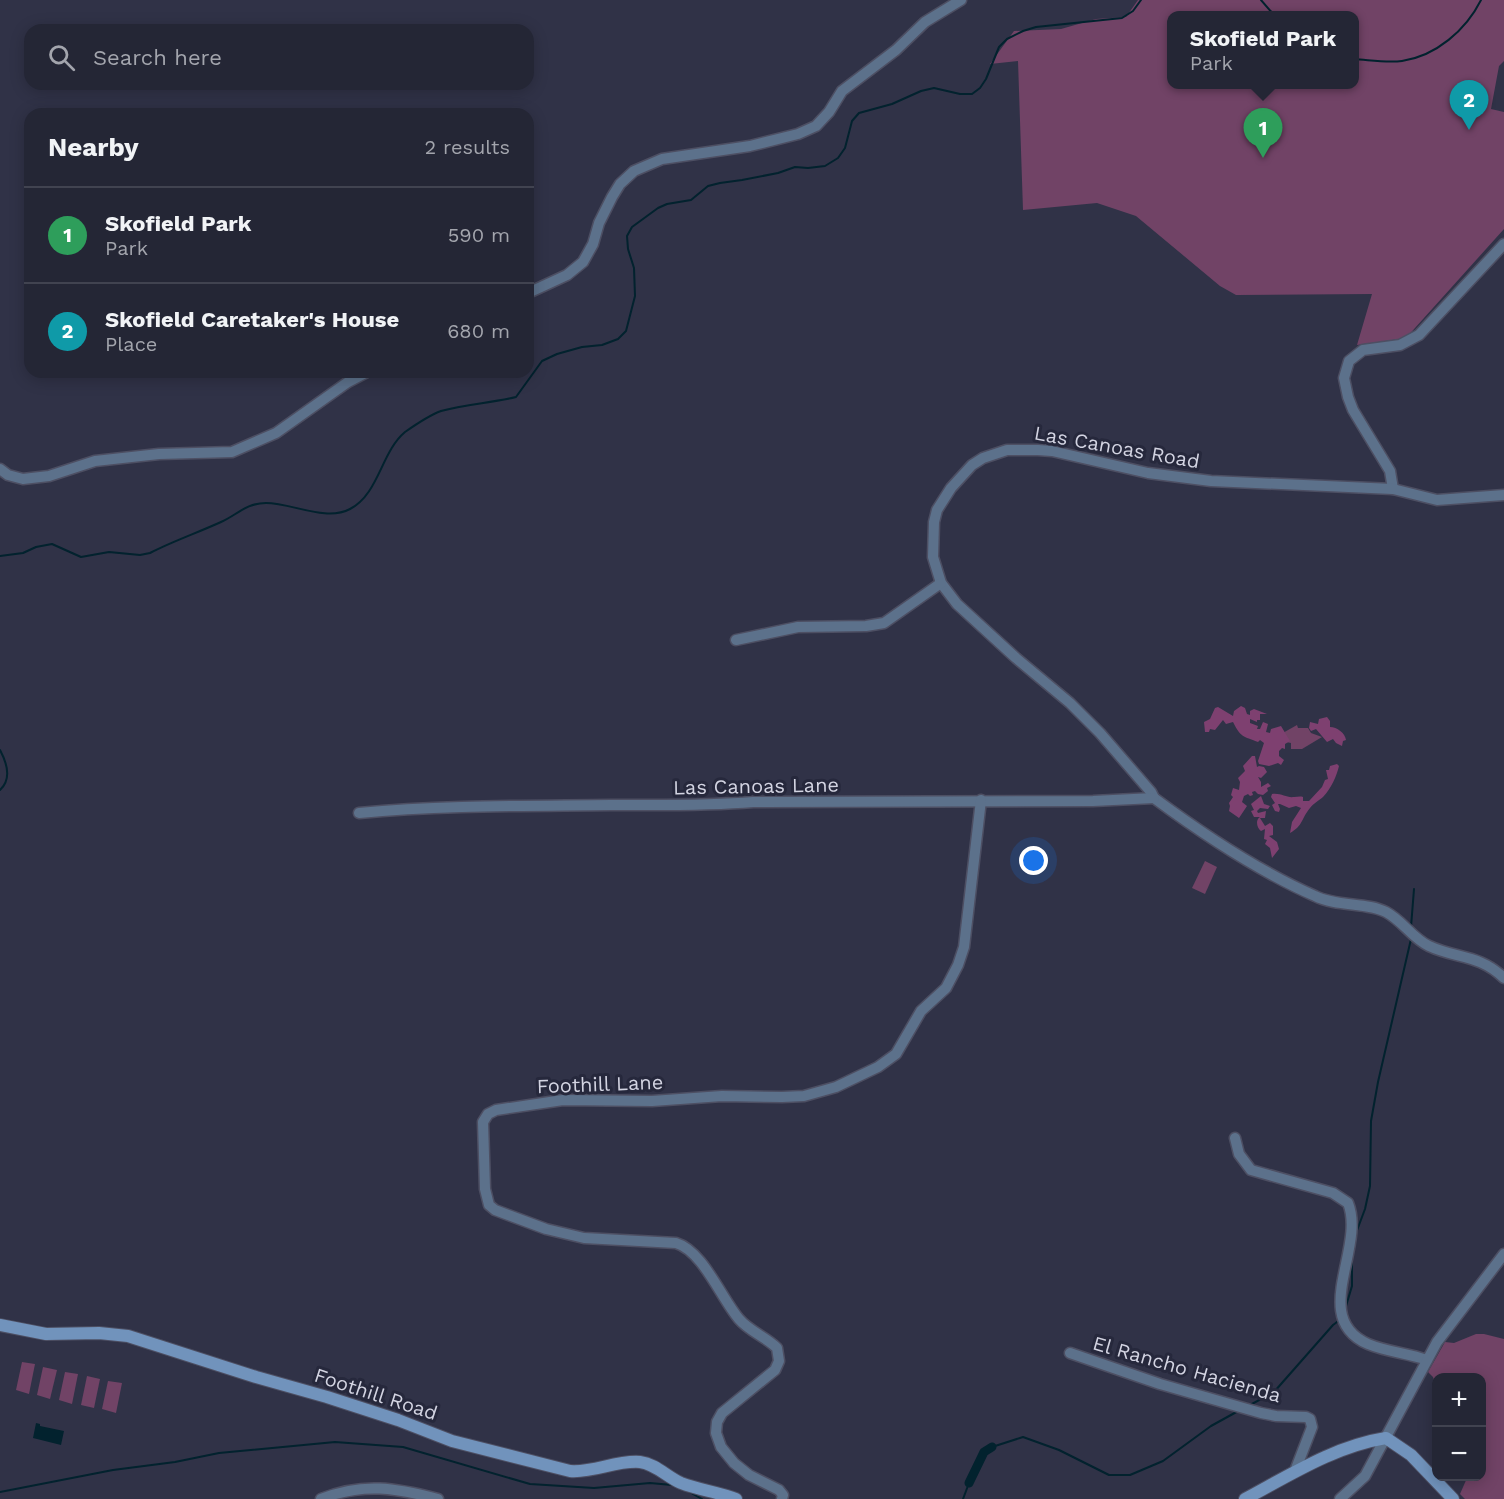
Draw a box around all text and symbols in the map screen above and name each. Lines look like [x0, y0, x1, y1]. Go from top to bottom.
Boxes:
popup [1167, 11, 1359, 89]
search box [24, 24, 534, 90]
text: Skofield Park [1190, 26, 1336, 51]
icon: search [45, 41, 78, 74]
text: Search here [93, 45, 222, 70]
text: Park [1190, 51, 1233, 75]
pin: 2 [1450, 80, 1488, 130]
pin: 1 [1244, 108, 1282, 158]
text: Nearby [48, 132, 139, 162]
text: 2 results [425, 135, 510, 159]
text: Skofield Park [105, 211, 252, 236]
text: 1 [63, 223, 72, 247]
text: 590 m [448, 223, 510, 247]
text: Park [105, 236, 148, 260]
text: Skofield Caretaker's House [105, 307, 399, 332]
text: 2 [62, 319, 73, 343]
text: 680 m [447, 319, 510, 343]
text: Place [105, 332, 157, 356]
street label: Las Canoas Road [1032, 421, 1202, 473]
street label: Las Canoas Lane [673, 773, 839, 799]
your location [1019, 846, 1048, 875]
street label: Foothill Lane [536, 1070, 664, 1098]
street label: El Rancho Hacienda [1090, 1331, 1284, 1407]
street label: Foothill Road [311, 1363, 441, 1425]
map controls [1432, 1373, 1486, 1481]
button: + [1432, 1373, 1486, 1427]
button: − [1432, 1427, 1486, 1481]

